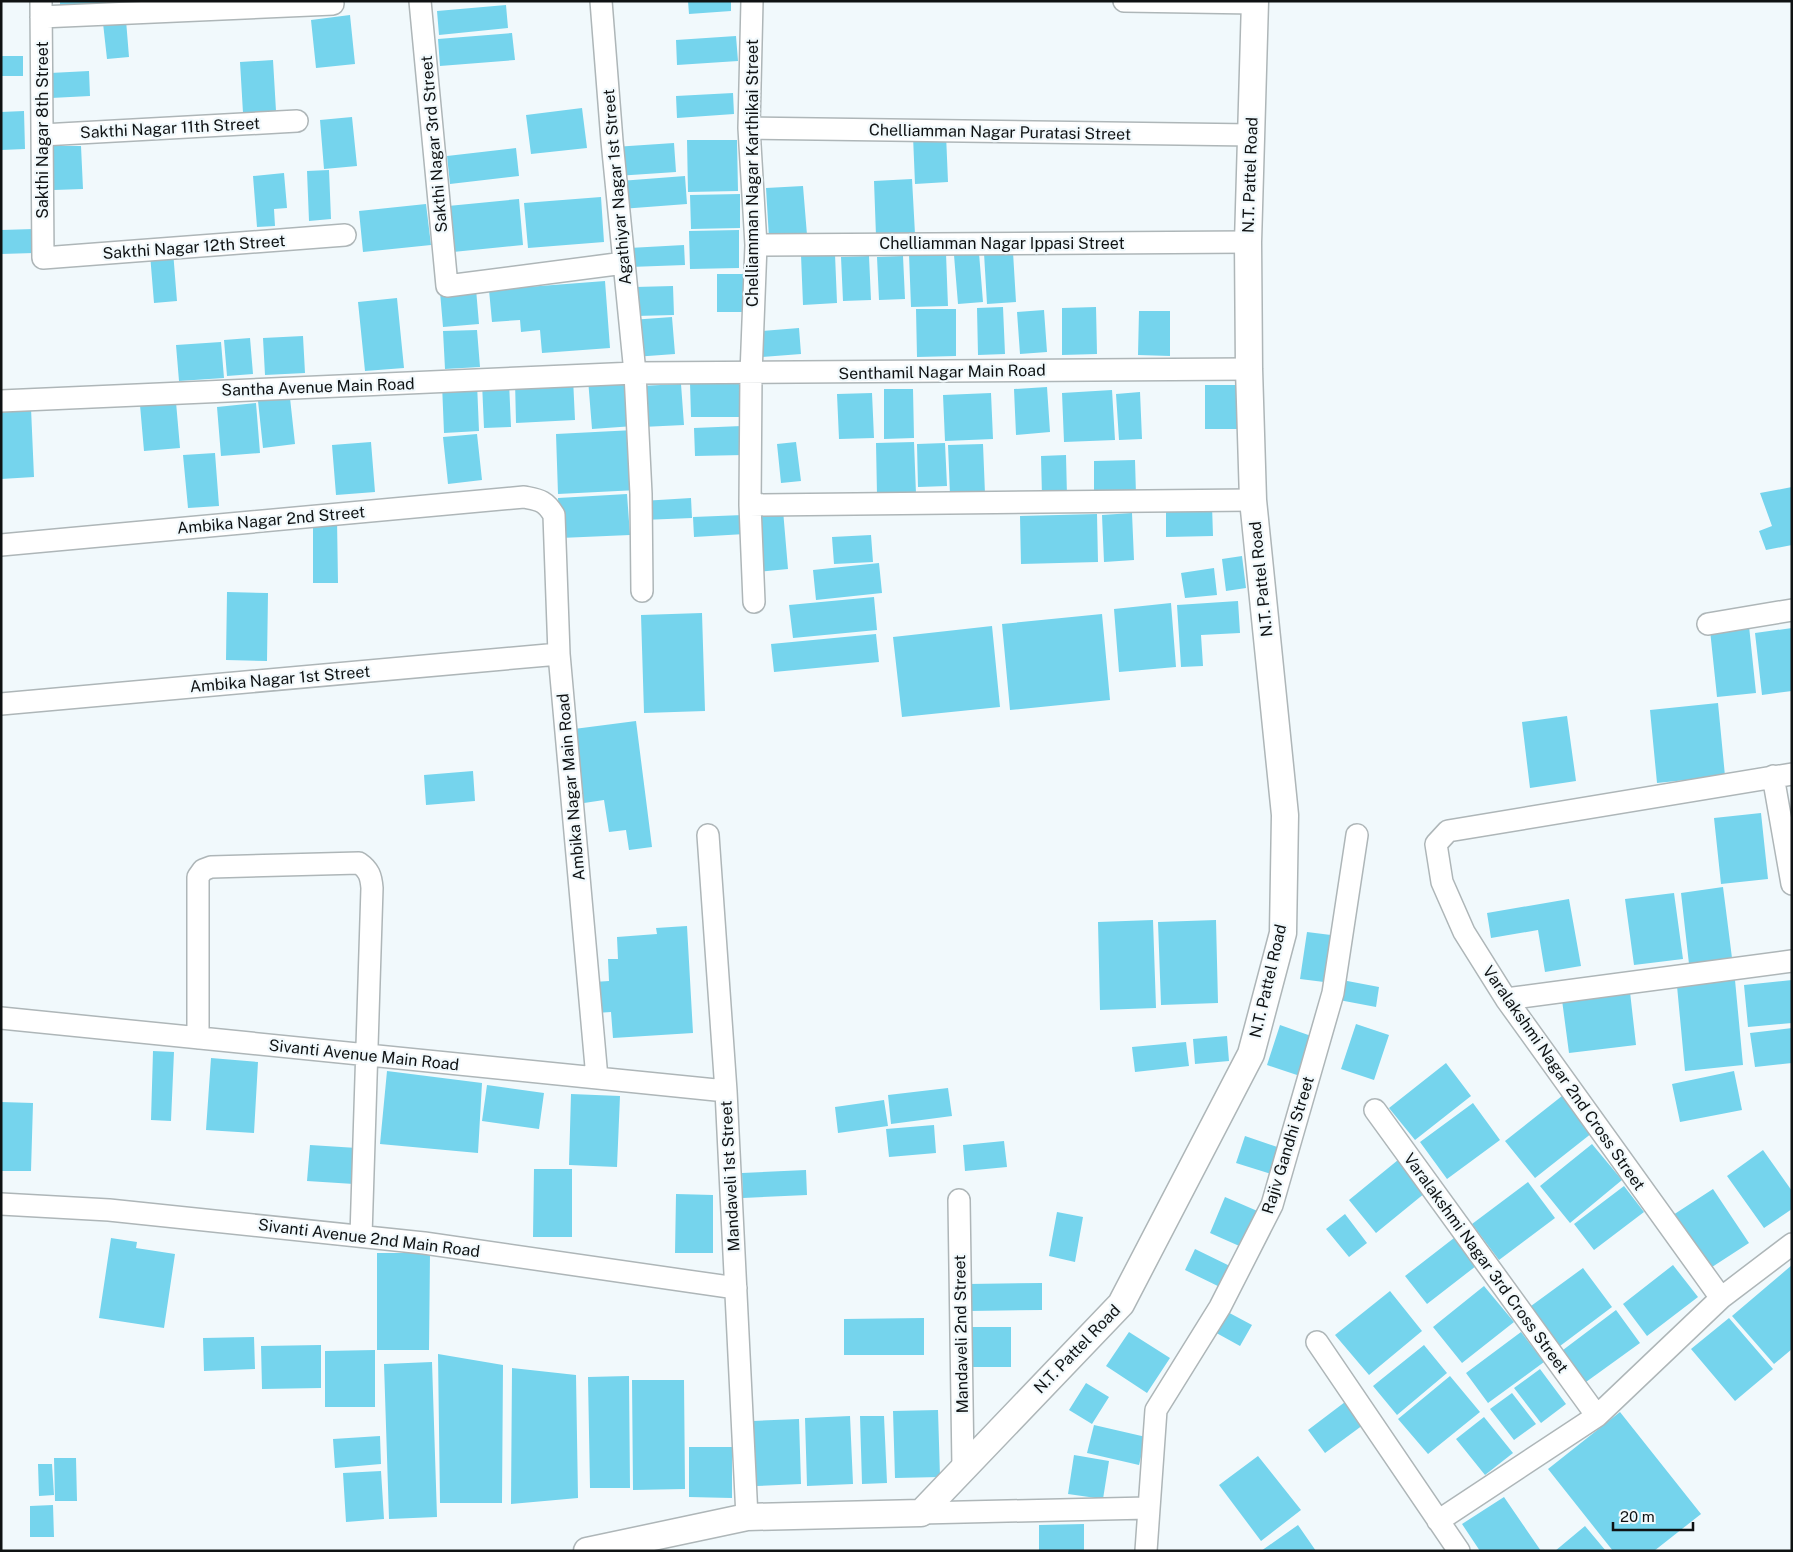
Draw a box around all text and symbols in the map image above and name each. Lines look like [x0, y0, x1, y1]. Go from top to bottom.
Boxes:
street label: Chelliamman Nagar Karthikai Street [743, 39, 762, 307]
street label: Sakthi Nagar 8th Street [33, 41, 52, 219]
street label: Sakthi Nagar 3rd Street [417, 55, 451, 233]
street label: Agathiyar Nagar 1st Street [599, 88, 635, 286]
street label: Sakthi Nagar 11th Street [80, 114, 260, 142]
street label: N.T. Pattel Road [1238, 117, 1262, 233]
street label: Chelliamman Nagar Puratasi Street [869, 120, 1131, 144]
street label: Sakthi Nagar 12th Street [102, 231, 286, 263]
street label: Chelliamman Nagar Ippasi Street [879, 234, 1125, 253]
street label: Senthamil Nagar Main Road [838, 361, 1046, 383]
street label: Santha Avenue Main Road [221, 374, 415, 400]
street label: Ambika Nagar 2nd Street [176, 502, 366, 538]
street label: N.T. Pattel Road [1245, 520, 1277, 638]
street label: Ambika Nagar 1st Street [189, 662, 371, 696]
street label: Ambika Nagar Main Road [553, 693, 589, 881]
street label: N.T. Pattel Road [1246, 922, 1290, 1040]
street label: Varalakshmi Nagar 2nd Cross Street [1479, 962, 1649, 1194]
street label: Sivanti Avenue Main Road [268, 1036, 460, 1074]
street label: Rajiv Gandhi Street [1258, 1074, 1318, 1216]
street label: Mandaveli 1st Street [717, 1100, 743, 1252]
street label: Varalakshmi Nagar 3rd Cross Street [1400, 1149, 1572, 1377]
street label: Sivanti Avenue 2nd Main Road [257, 1215, 481, 1261]
street label: Mandaveli 2nd Street [950, 1254, 972, 1414]
street label: N.T. Pattel Road [1030, 1301, 1124, 1397]
scale bar [1613, 1500, 1693, 1532]
text: 20 m [1620, 1508, 1655, 1525]

